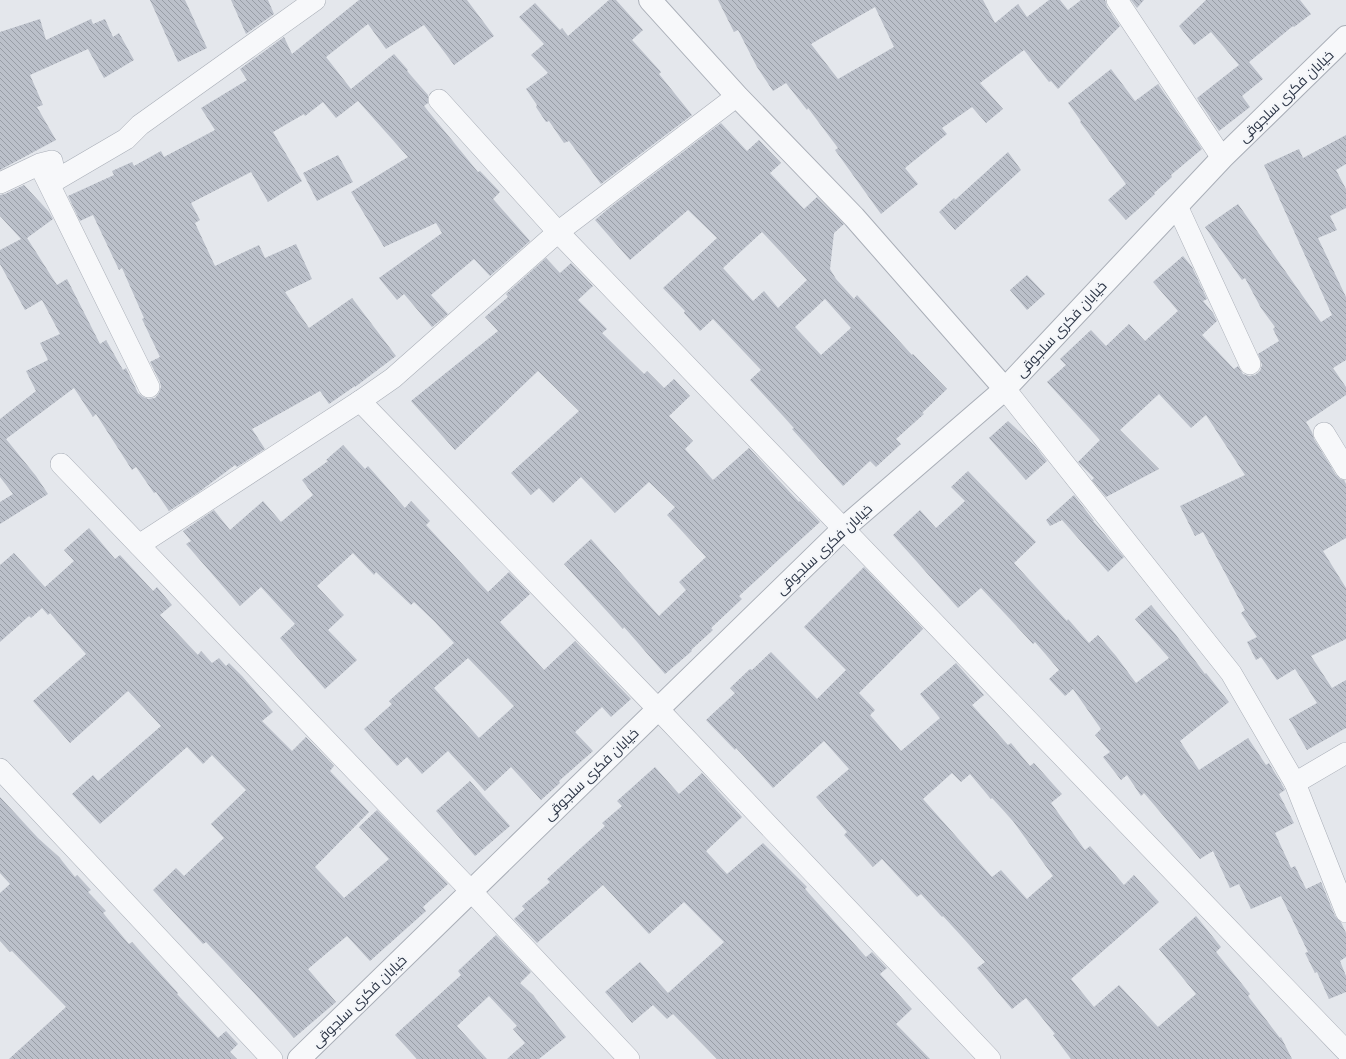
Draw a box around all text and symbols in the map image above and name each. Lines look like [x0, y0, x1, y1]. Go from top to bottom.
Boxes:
street label: خیابان فکری سلجوقی [1235, 46, 1337, 146]
street label: خیابان فکری سلجوقی [1012, 277, 1110, 381]
street label: خیابان فکری سلجوقی [772, 500, 876, 598]
street label: خیابان فکری سلجوقی [540, 724, 642, 824]
street label: خیابان فکری سلجوقی [308, 951, 410, 1051]

